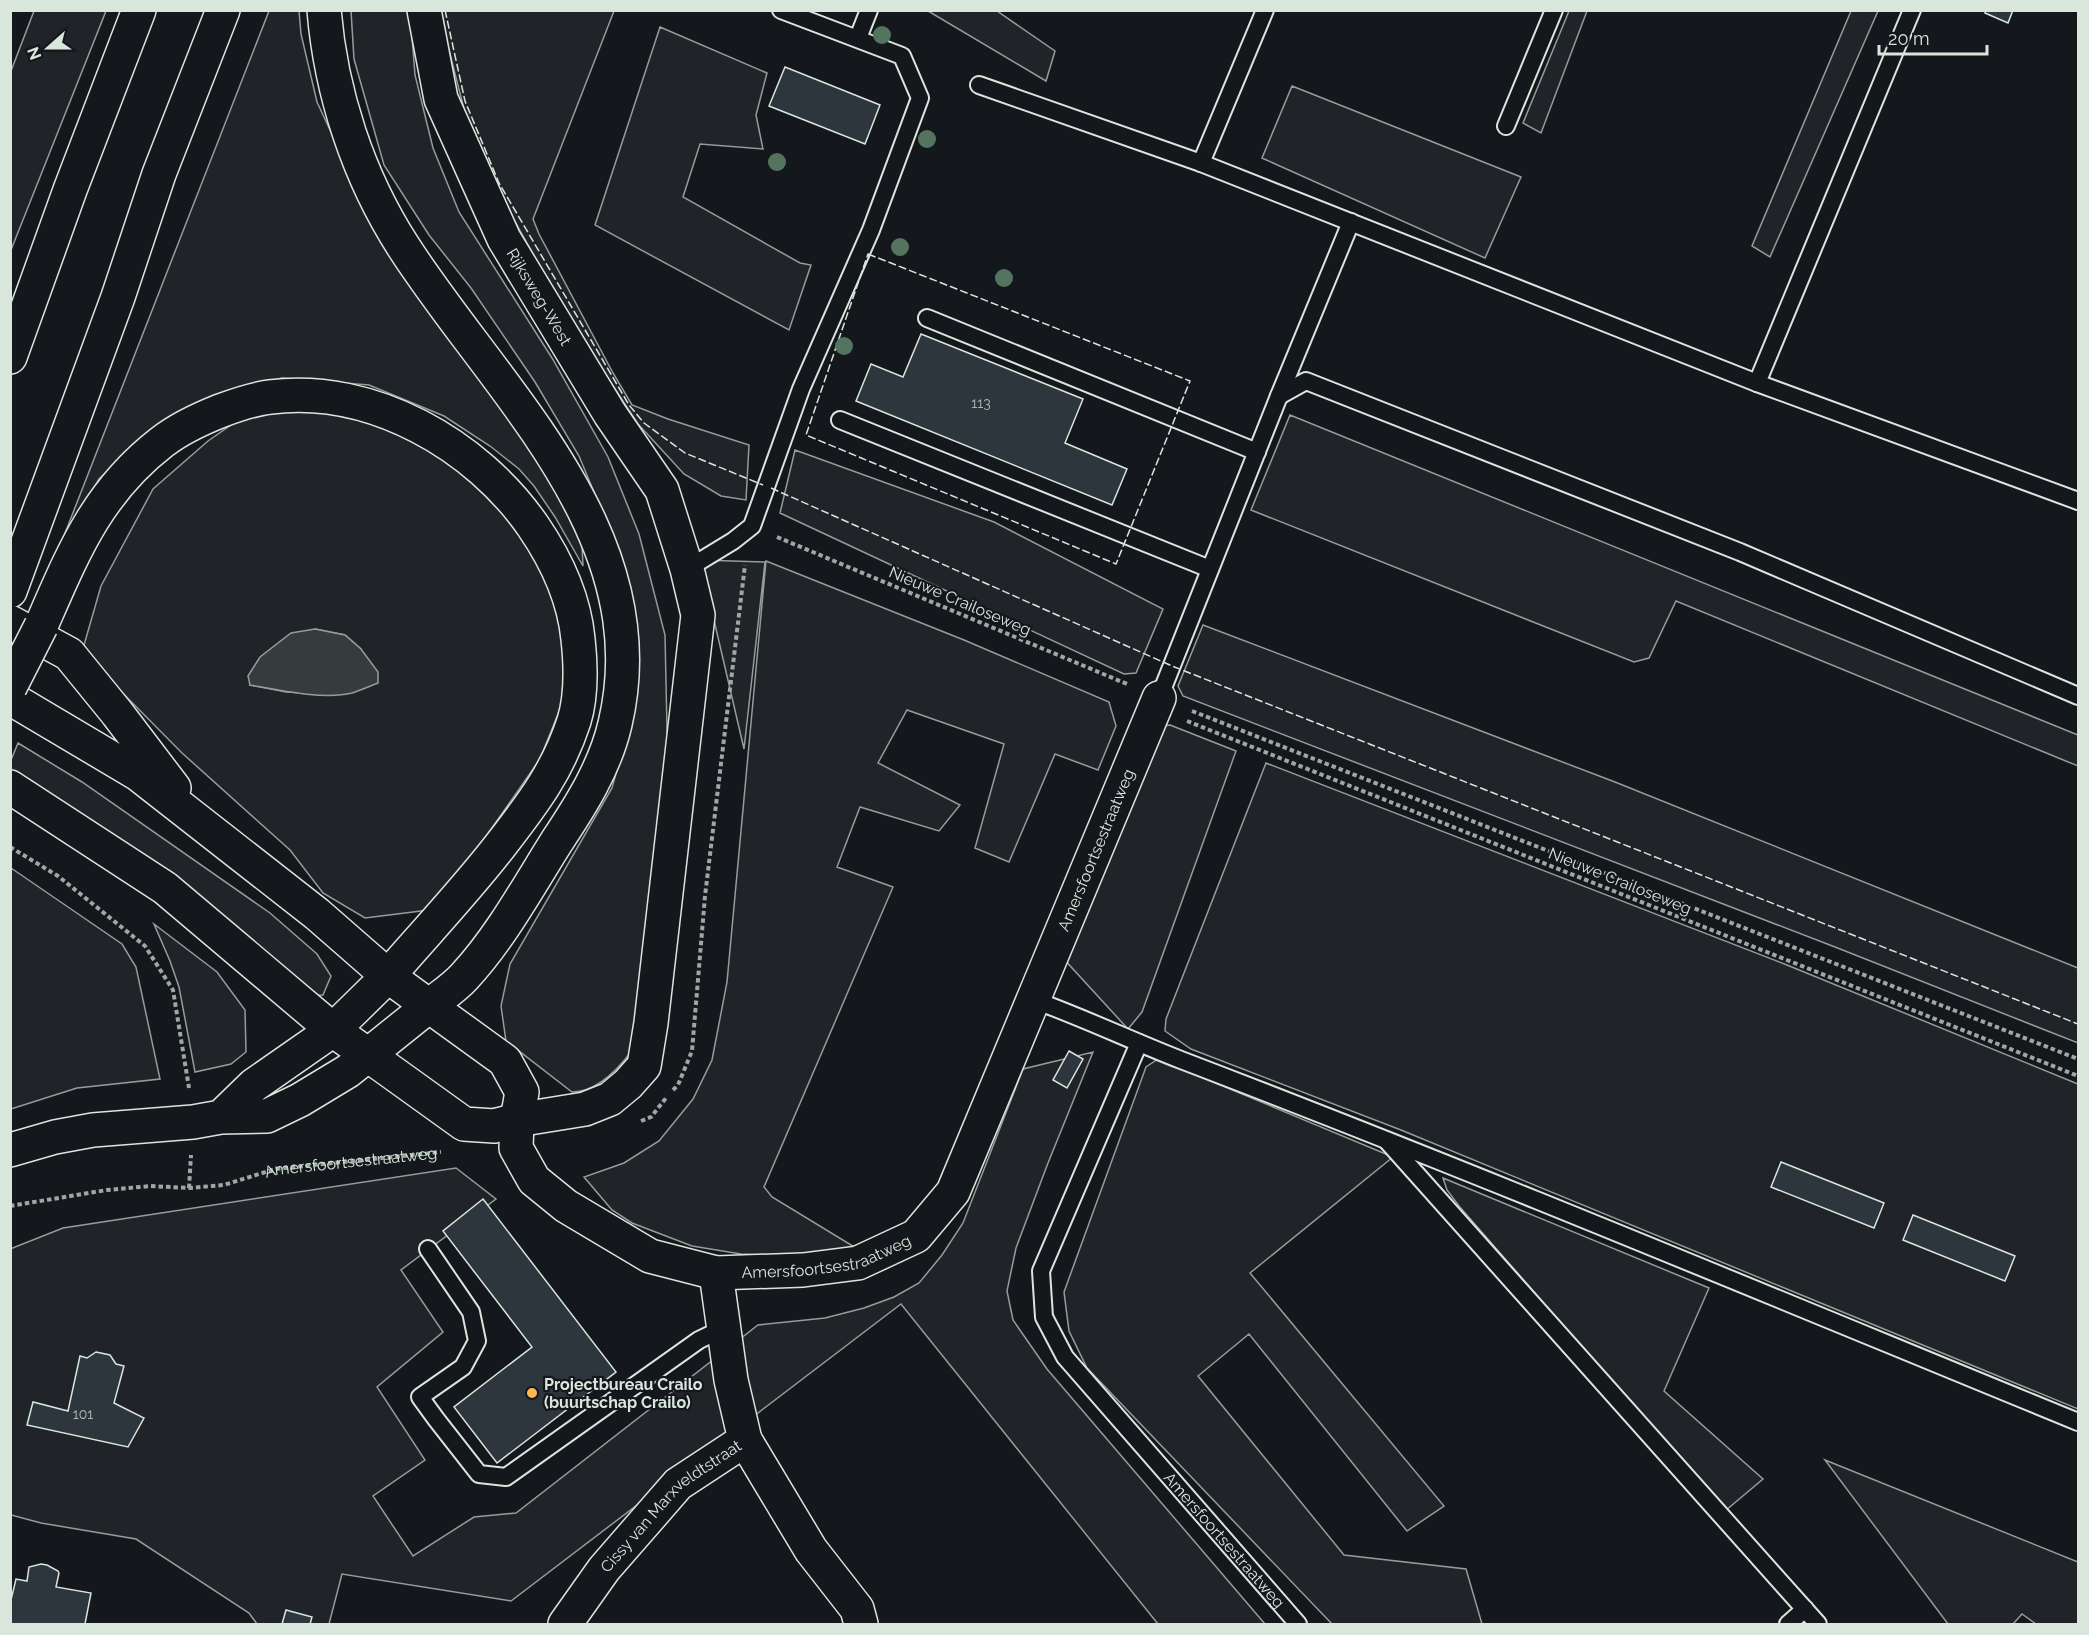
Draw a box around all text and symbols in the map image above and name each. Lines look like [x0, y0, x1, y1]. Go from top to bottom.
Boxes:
north arrow [18, 18, 78, 78]
scale bar [1879, 18, 1987, 56]
text: 20 m [1888, 28, 1930, 49]
text: N [23, 44, 46, 62]
street label: Rijksweg-West [503, 245, 576, 350]
house number: 113 [971, 395, 991, 411]
street label: Nieuwe Crailoseweg [886, 562, 1034, 640]
street label: Amersfoortsestraatweg [1053, 766, 1138, 934]
street label: Nieuwe Crailoseweg [1546, 844, 1694, 918]
street label: Amersfoortsestraatweg [262, 1143, 438, 1181]
street label: Amersfoortsestraatweg [741, 1230, 914, 1282]
place label: Projectbureau Crailo (buurtschap Crailo) [544, 1375, 703, 1412]
marker: Projectbureau Crailo (buurtschap Crailo) [525, 1386, 539, 1400]
house number: 101 [73, 1406, 93, 1422]
street label: Cissy van Marxveldtstraat [596, 1435, 745, 1576]
street label: Amersfoortsestraatweg [1160, 1468, 1289, 1612]

